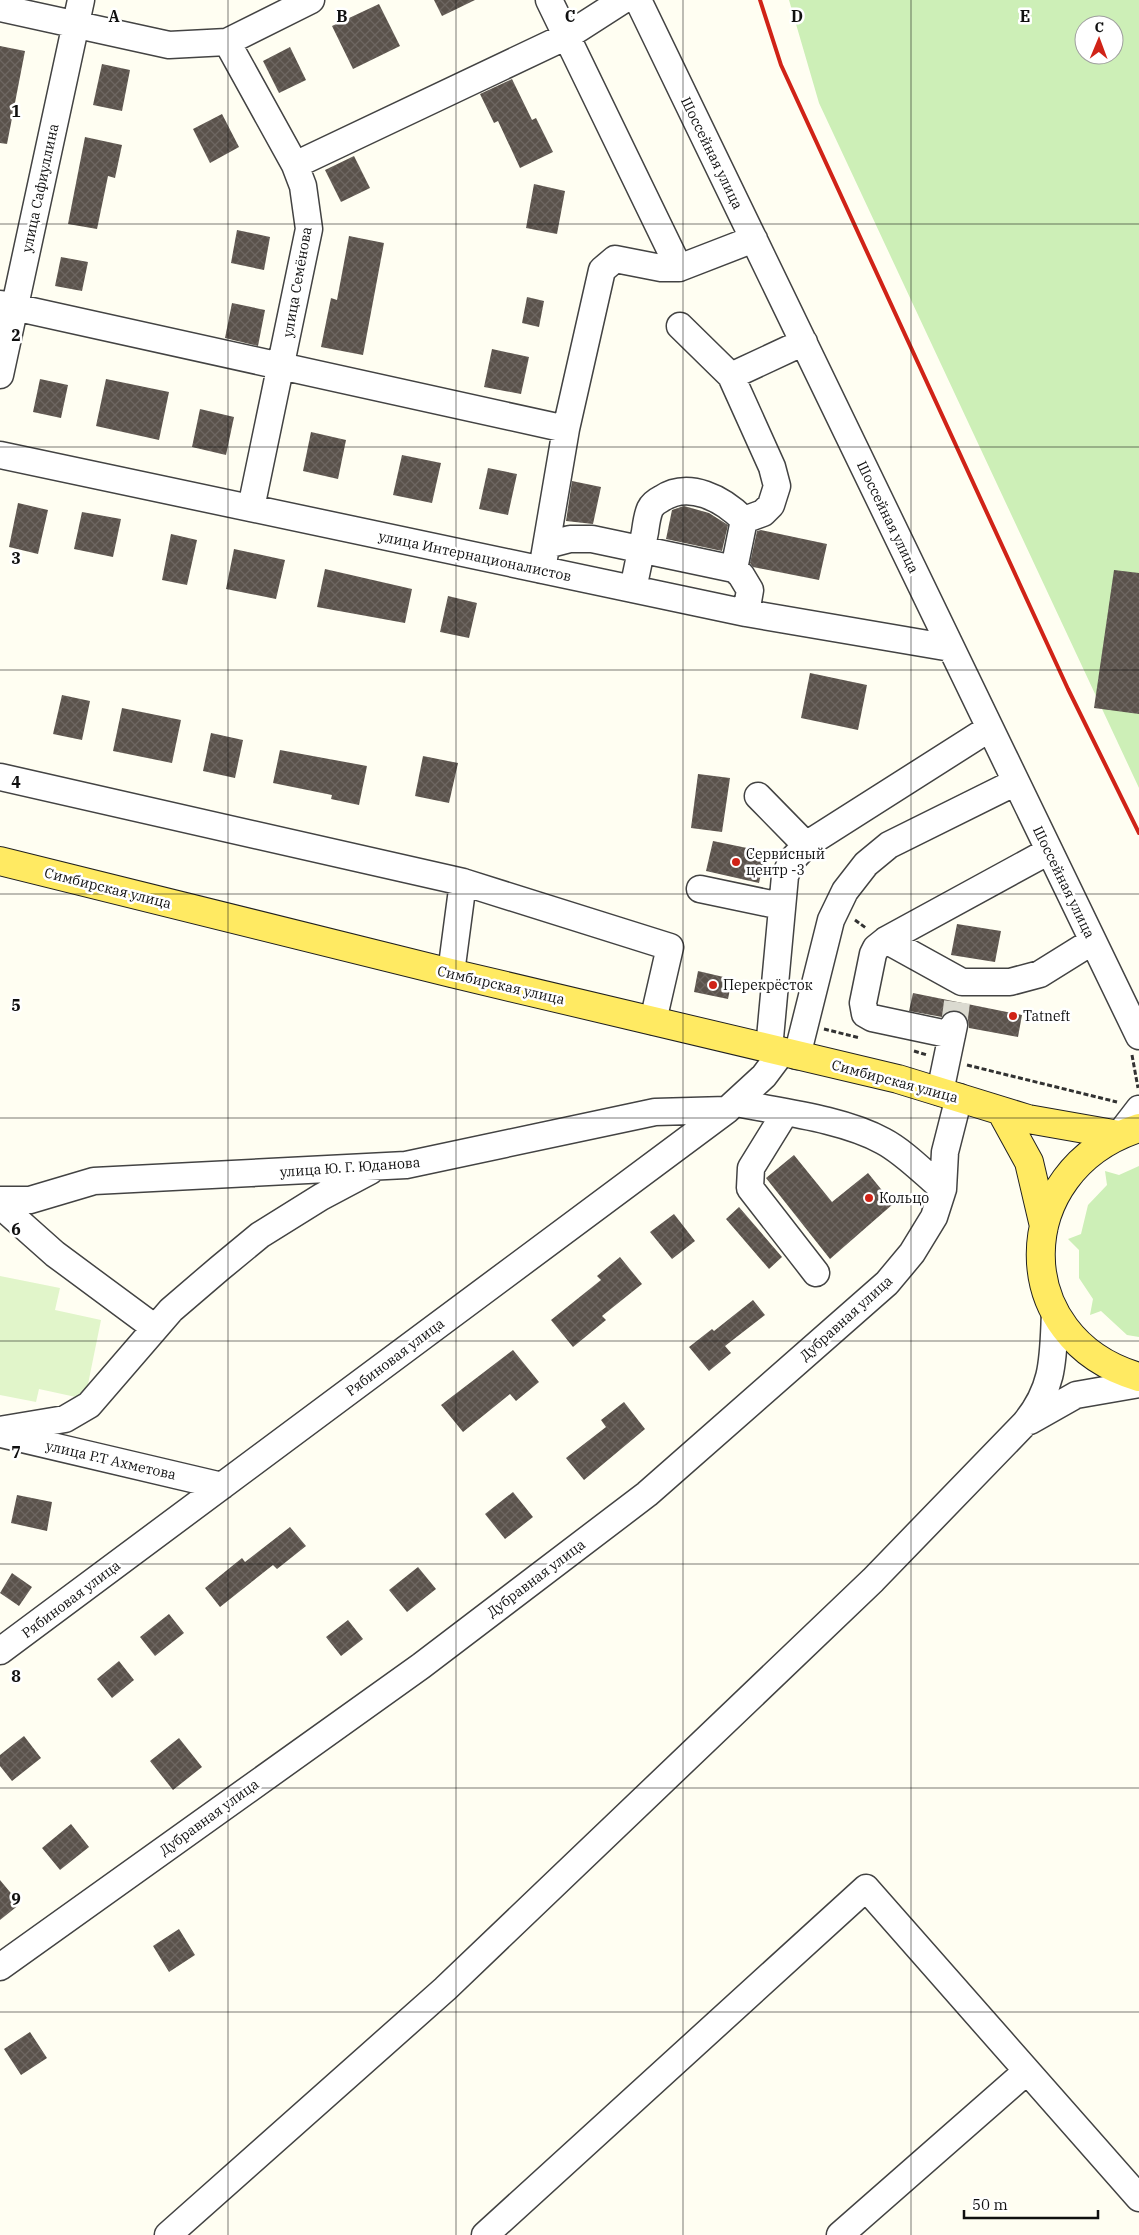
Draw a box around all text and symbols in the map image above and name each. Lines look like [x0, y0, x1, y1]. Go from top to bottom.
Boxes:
text: A [108, 6, 120, 26]
text: B [336, 6, 348, 26]
text: C [565, 6, 575, 26]
text: D [791, 6, 803, 26]
text: E [1020, 6, 1030, 26]
north arrow [1074, 15, 1124, 65]
text: С [1094, 18, 1104, 36]
street label: Шоссейная улица [677, 94, 747, 212]
text: 1 [11, 101, 21, 121]
street label: улица Сафиуллина [18, 122, 63, 254]
street label: улица Семёнова [278, 225, 316, 339]
text: 2 [11, 325, 21, 345]
street label: Шоссейная улица [853, 458, 923, 576]
street label: улица Интернационалистов [377, 527, 573, 585]
text: 3 [11, 548, 21, 568]
text: 4 [11, 772, 21, 792]
street label: Шоссейная улица [1029, 823, 1099, 941]
place label: Сервисный центр -3 [746, 845, 825, 879]
marker: Сервисный центр -3 [730, 856, 742, 868]
street label: Симбирская улица [43, 864, 174, 913]
street label: Симбирская улица [436, 962, 567, 1008]
place label: Перекрёсток [723, 976, 813, 994]
marker: Перекрёсток [707, 979, 719, 991]
text: 5 [11, 995, 21, 1015]
place label: Tatneft [1023, 1007, 1070, 1025]
marker: Tatneft [1007, 1010, 1019, 1022]
street label: Симбирская улица [830, 1055, 961, 1107]
street label: улица Ю. Г. Юданова [279, 1153, 421, 1181]
place label: Кольцо [879, 1189, 929, 1207]
marker: Кольцо [863, 1192, 875, 1204]
text: 6 [11, 1219, 21, 1239]
street label: Дубравная улица [796, 1271, 896, 1364]
street label: Рябиновая улица [342, 1314, 448, 1400]
street label: улица Р.Т Ахметова [44, 1436, 178, 1484]
text: 7 [11, 1442, 21, 1462]
street label: Дубравная улица [483, 1535, 589, 1621]
street label: Рябиновая улица [18, 1556, 124, 1642]
text: 8 [11, 1666, 21, 1686]
street label: Дубравная улица [156, 1775, 263, 1859]
text: 9 [11, 1889, 21, 1909]
scale bar [964, 2188, 1098, 2220]
text: 50 m [972, 2195, 1008, 2214]

